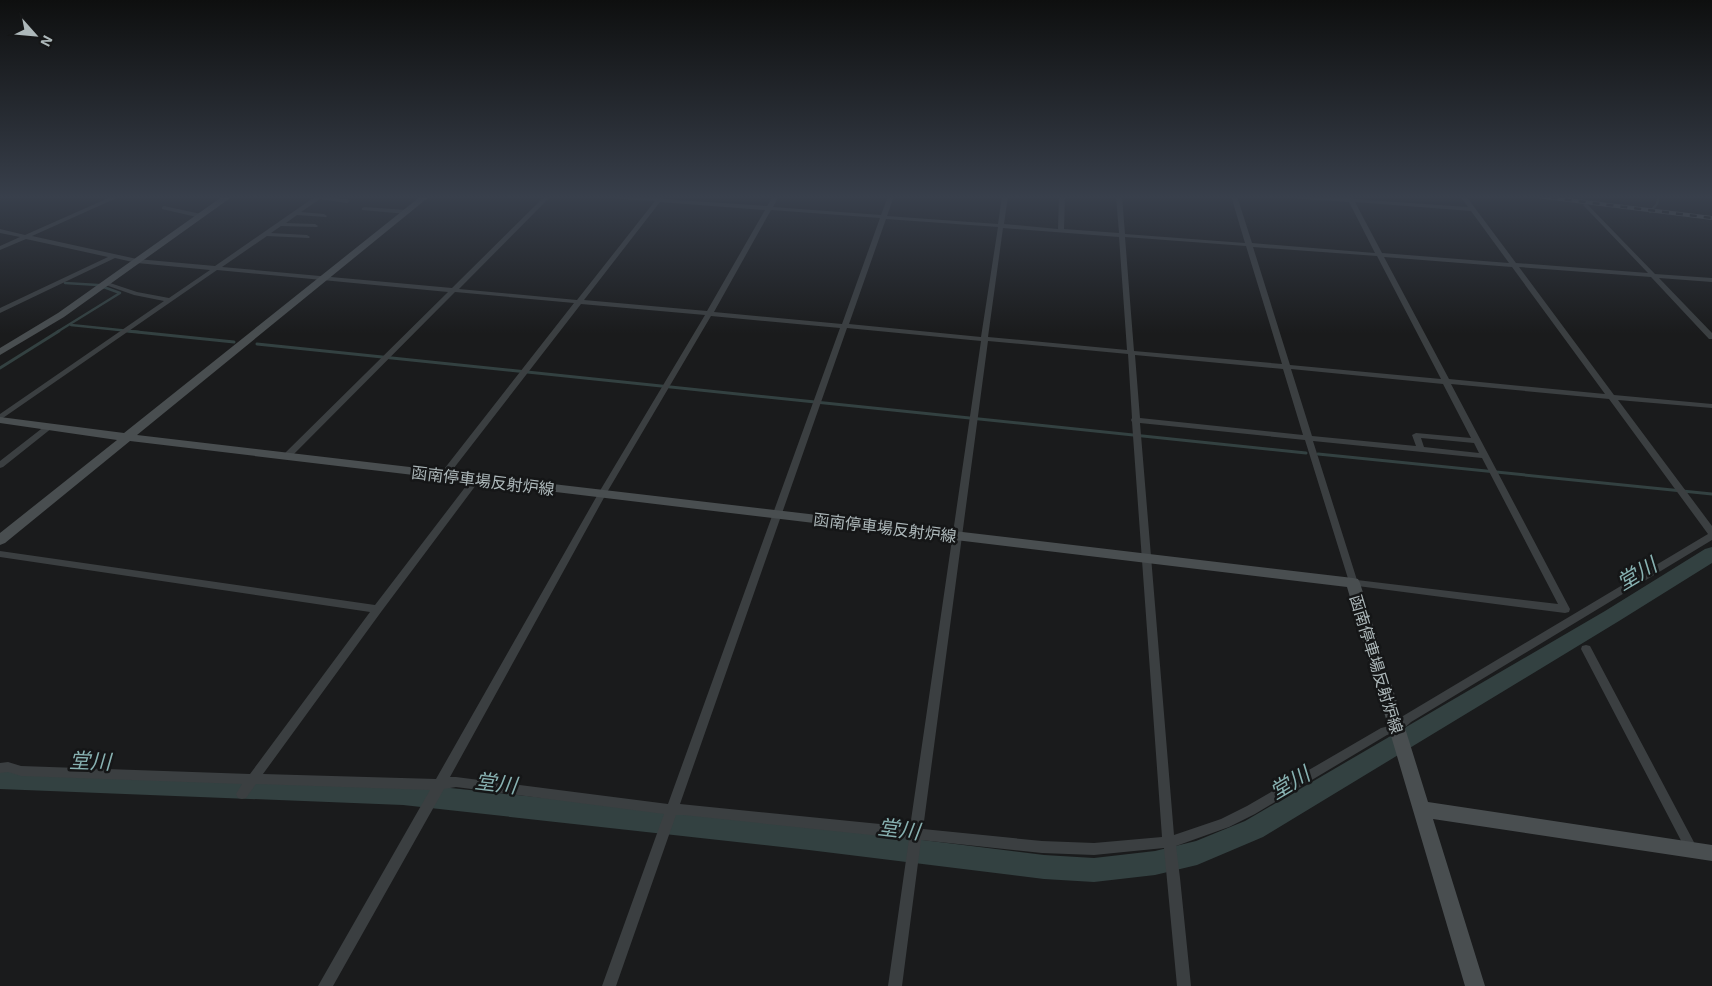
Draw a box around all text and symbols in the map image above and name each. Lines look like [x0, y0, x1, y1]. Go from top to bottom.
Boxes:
north arrow [10, 10, 60, 60]
text: N [37, 33, 57, 49]
street label: 函南停車場反射炉線 [410, 462, 556, 498]
street label: 函南停車場反射炉線 [812, 509, 958, 545]
water label: 堂川 [1612, 550, 1662, 595]
street label: 函南停車場反射炉線 [1347, 592, 1407, 736]
water label: 堂川 [69, 747, 113, 773]
water label: 堂川 [1265, 759, 1315, 804]
water label: 堂川 [474, 767, 520, 797]
water label: 堂川 [877, 813, 923, 843]

